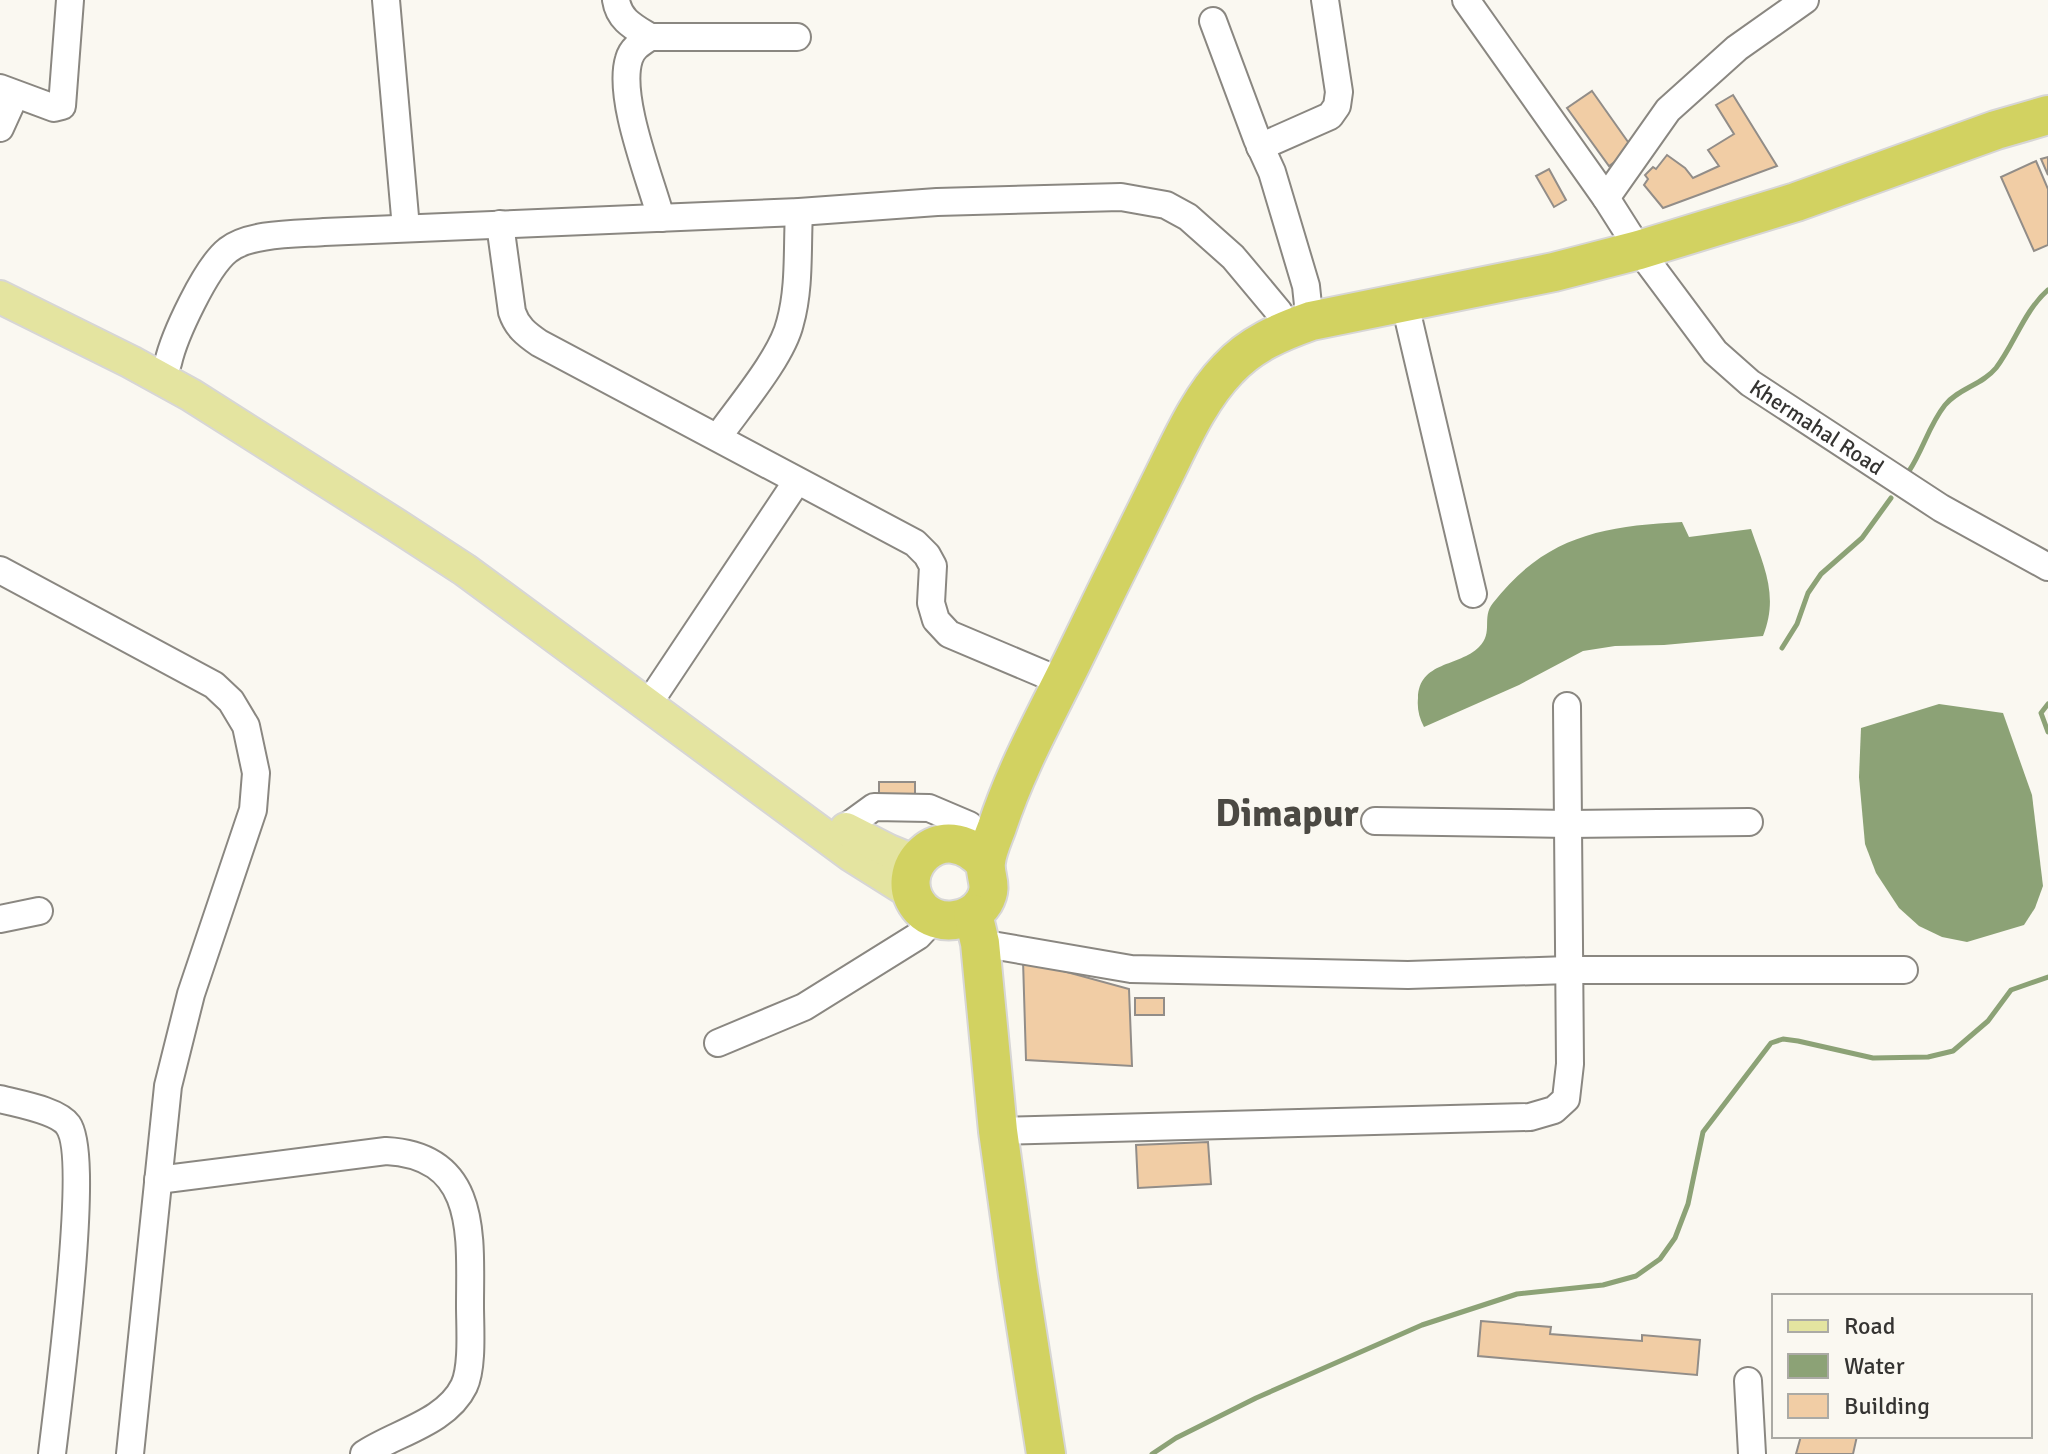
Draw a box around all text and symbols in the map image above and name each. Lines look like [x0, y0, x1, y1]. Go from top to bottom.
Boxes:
street label: Khermahal Road [1745, 373, 1889, 480]
district label: Dimapur [1215, 790, 1360, 837]
legend [1772, 1294, 2032, 1438]
text: Road [1844, 1311, 1895, 1341]
text: Water [1844, 1351, 1905, 1381]
text: Building [1844, 1391, 1930, 1421]

